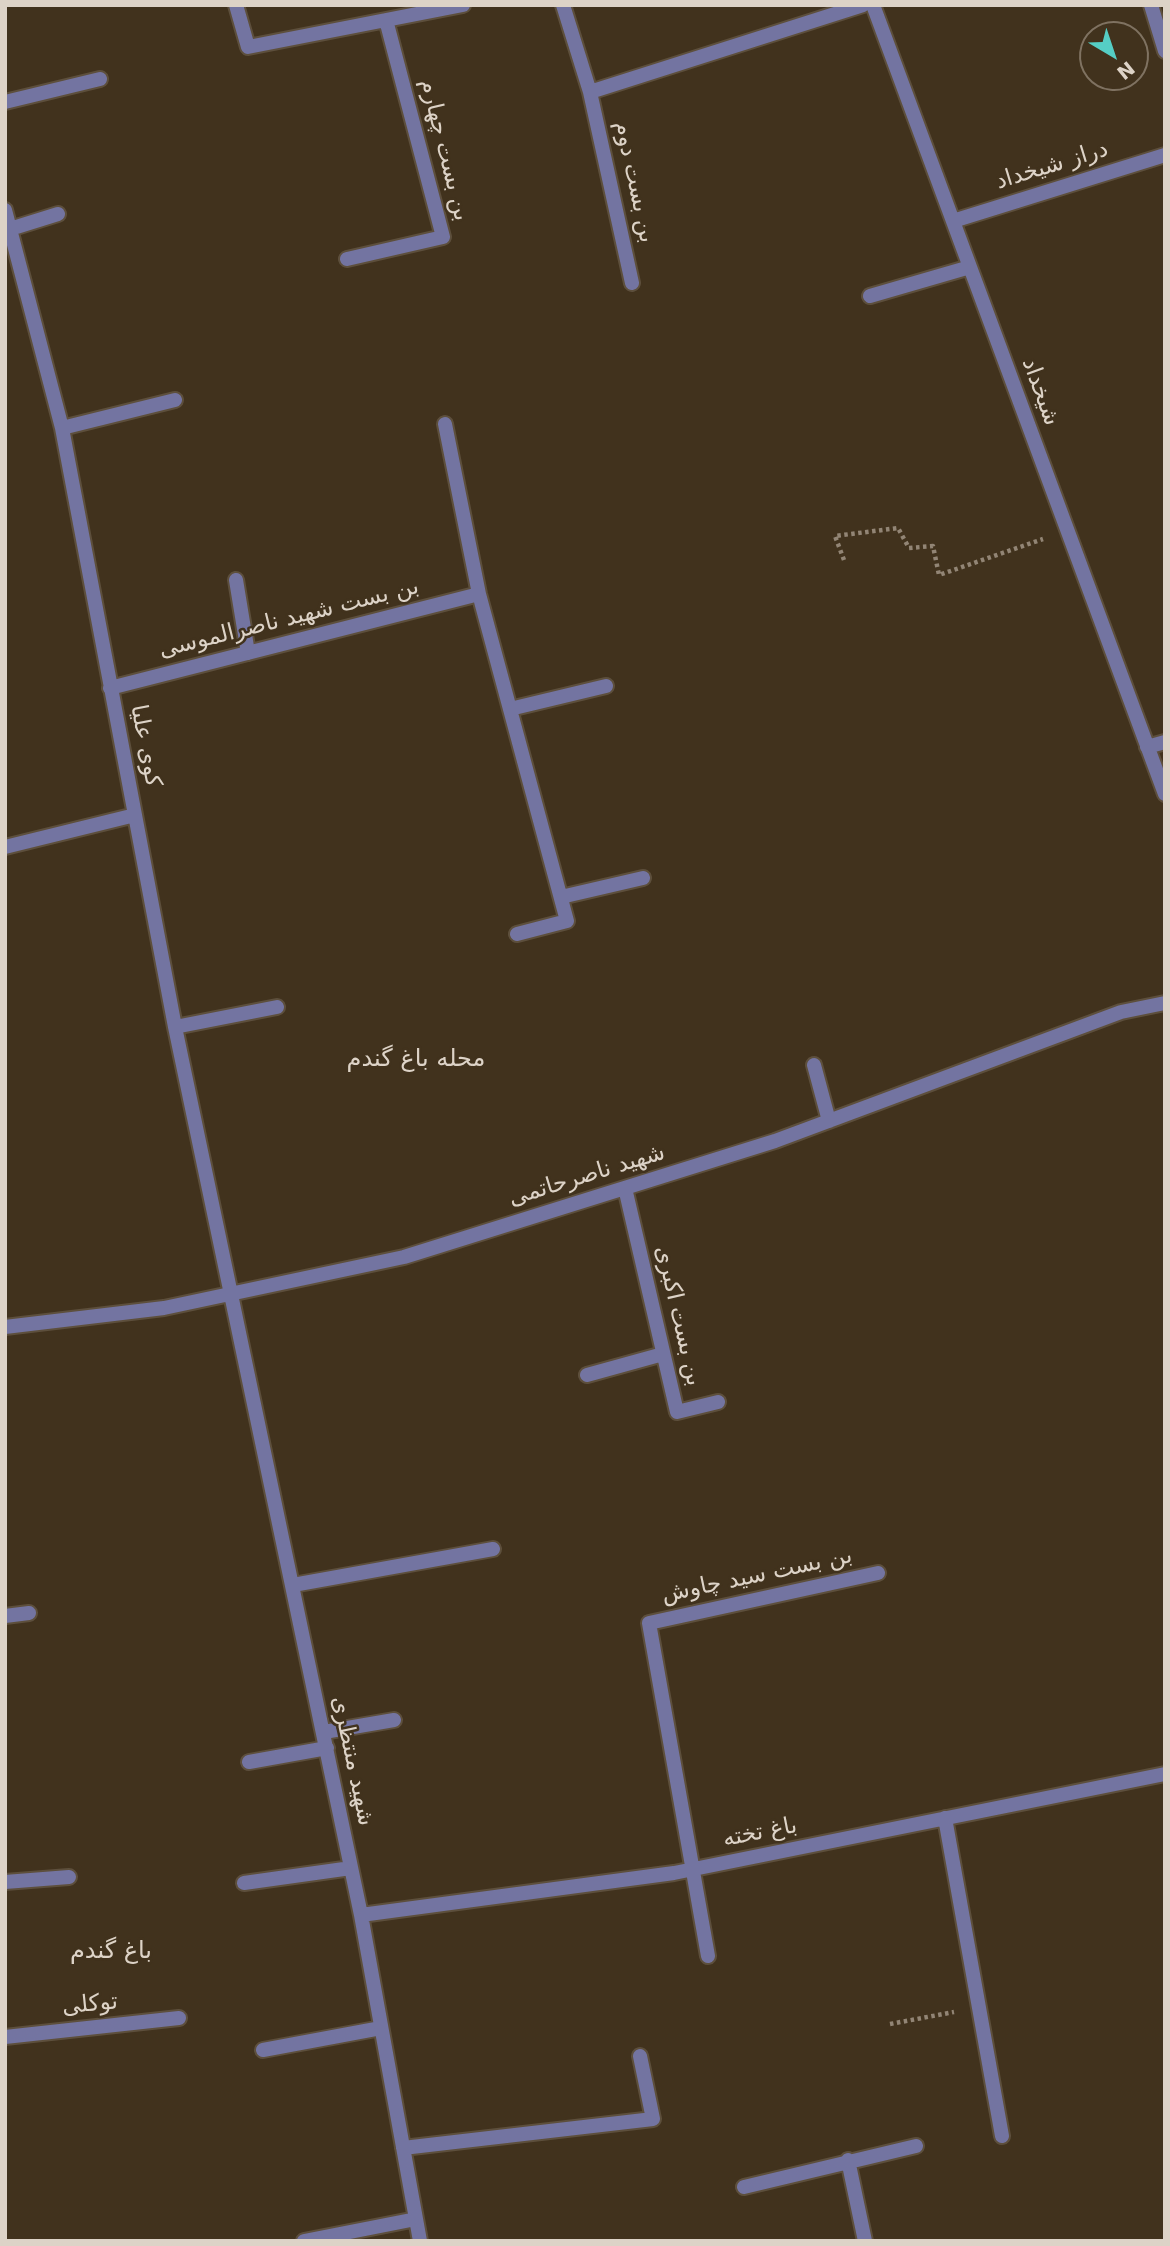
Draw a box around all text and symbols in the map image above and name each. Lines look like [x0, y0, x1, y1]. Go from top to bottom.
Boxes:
north arrow [1079, 21, 1149, 91]
text: N [1113, 57, 1139, 84]
street label: بن بست چهارم [413, 76, 475, 224]
street label: بن بست دوم [608, 119, 660, 245]
street label: دراز شیخداد [993, 136, 1111, 196]
street label: شیخداد [1015, 355, 1065, 429]
street label: بن بست شهید ناصرالموسی [156, 573, 422, 665]
street label: کوی علیا [123, 702, 167, 790]
district label: محله باغ گندم [347, 1046, 485, 1074]
street label: شهید ناصرحاتمی [506, 1139, 668, 1213]
street label: بن بست اکبری [648, 1243, 708, 1389]
street label: بن بست سید چاوش [659, 1542, 855, 1610]
street label: شهید منتظری [325, 1694, 379, 1828]
street label: باغ تخته [721, 1812, 799, 1854]
district label: باغ گندم [70, 1938, 152, 1966]
street label: توکلی [61, 1988, 119, 2022]

